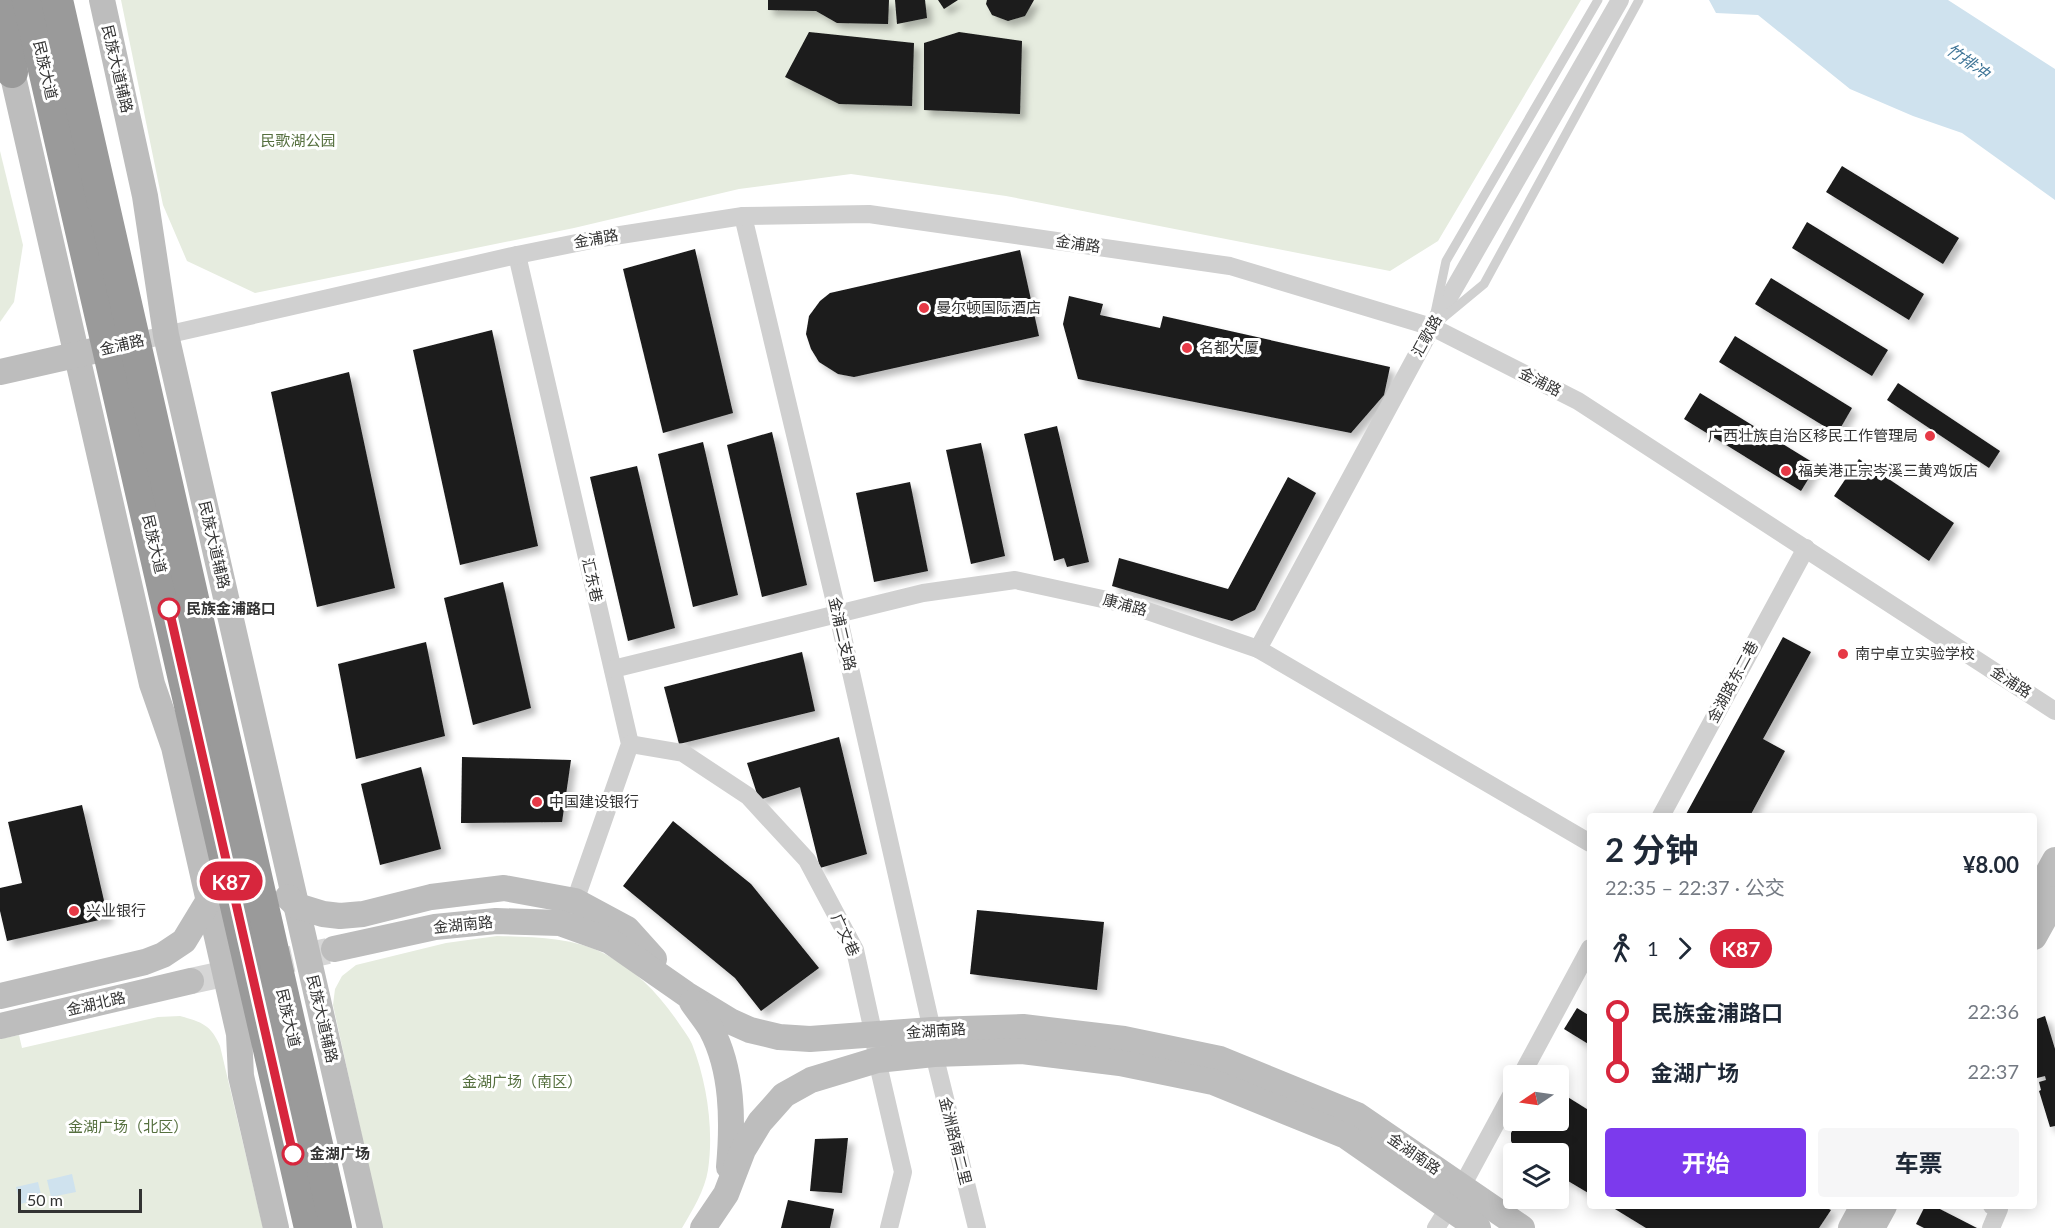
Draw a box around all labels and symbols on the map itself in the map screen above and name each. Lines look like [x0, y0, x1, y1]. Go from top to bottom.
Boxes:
street label: 民族大道辅路 [99, 23, 137, 115]
street label: 民族大道 [30, 39, 61, 101]
water label: 竹排冲 [1943, 39, 1995, 83]
park label: 民歌湖公园 [260, 131, 336, 149]
street label: 金浦路 [572, 225, 620, 251]
street label: 金浦路 [1055, 231, 1102, 255]
place label: 曼尔顿国际酒店 [936, 298, 1041, 316]
marker: 曼尔顿国际酒店 [917, 301, 931, 315]
street label: 汇歌路 [1407, 311, 1445, 360]
street label: 金浦路 [98, 330, 146, 358]
place label: 名都大厦 [1199, 338, 1259, 356]
marker: 名都大厦 [1180, 341, 1194, 355]
street label: 金浦路 [1516, 363, 1565, 399]
place label: 广西壮族自治区移民工作管理局 [1708, 426, 1918, 444]
marker: 广西壮族自治区移民工作管理局 [1923, 429, 1937, 443]
place label: 福美港正宗岑溪三黄鸡饭店 [1798, 461, 1978, 479]
marker: 福美港正宗岑溪三黄鸡饭店 [1779, 464, 1793, 478]
street label: 民族大道辅路 [196, 499, 234, 591]
street label: 民族大道 [139, 513, 170, 575]
street label: 汇东巷 [579, 556, 607, 604]
street label: 康浦路 [1101, 590, 1149, 619]
street label: 金浦二支路 [826, 595, 860, 672]
marker: 民族金浦路口 [158, 598, 180, 620]
place label: 民族金浦路口 [186, 599, 276, 617]
street label: 金湖路东二巷 [1703, 638, 1761, 725]
place label: 南宁卓立实验学校 [1855, 644, 1975, 662]
marker: 南宁卓立实验学校 [1836, 647, 1850, 661]
street label: 金浦路 [1988, 661, 2035, 701]
place label: 中国建设银行 [549, 792, 639, 810]
marker: 中国建设银行 [530, 795, 544, 809]
line badge: K87 [196, 862, 266, 900]
place label: 兴业银行 [86, 901, 146, 919]
marker: 兴业银行 [67, 904, 81, 918]
street label: 广文巷 [828, 910, 864, 959]
street label: 金湖南路 [432, 912, 494, 936]
street label: 民族大道辅路 [304, 973, 342, 1065]
street label: 民族大道 [273, 987, 304, 1049]
street label: 金湖北路 [65, 988, 127, 1019]
street label: 金湖南路 [905, 1019, 966, 1041]
north arrow [1503, 1065, 1569, 1131]
park label: 金湖广场（南区） [462, 1072, 582, 1090]
street label: 金洲路南二里 [936, 1095, 976, 1187]
park label: 金湖广场（北区） [68, 1117, 188, 1135]
street label: 金湖南路 [1385, 1129, 1444, 1178]
marker: 金湖广场 [282, 1143, 304, 1165]
place label: 金湖广场 [310, 1144, 370, 1162]
scale bar [18, 1186, 142, 1214]

